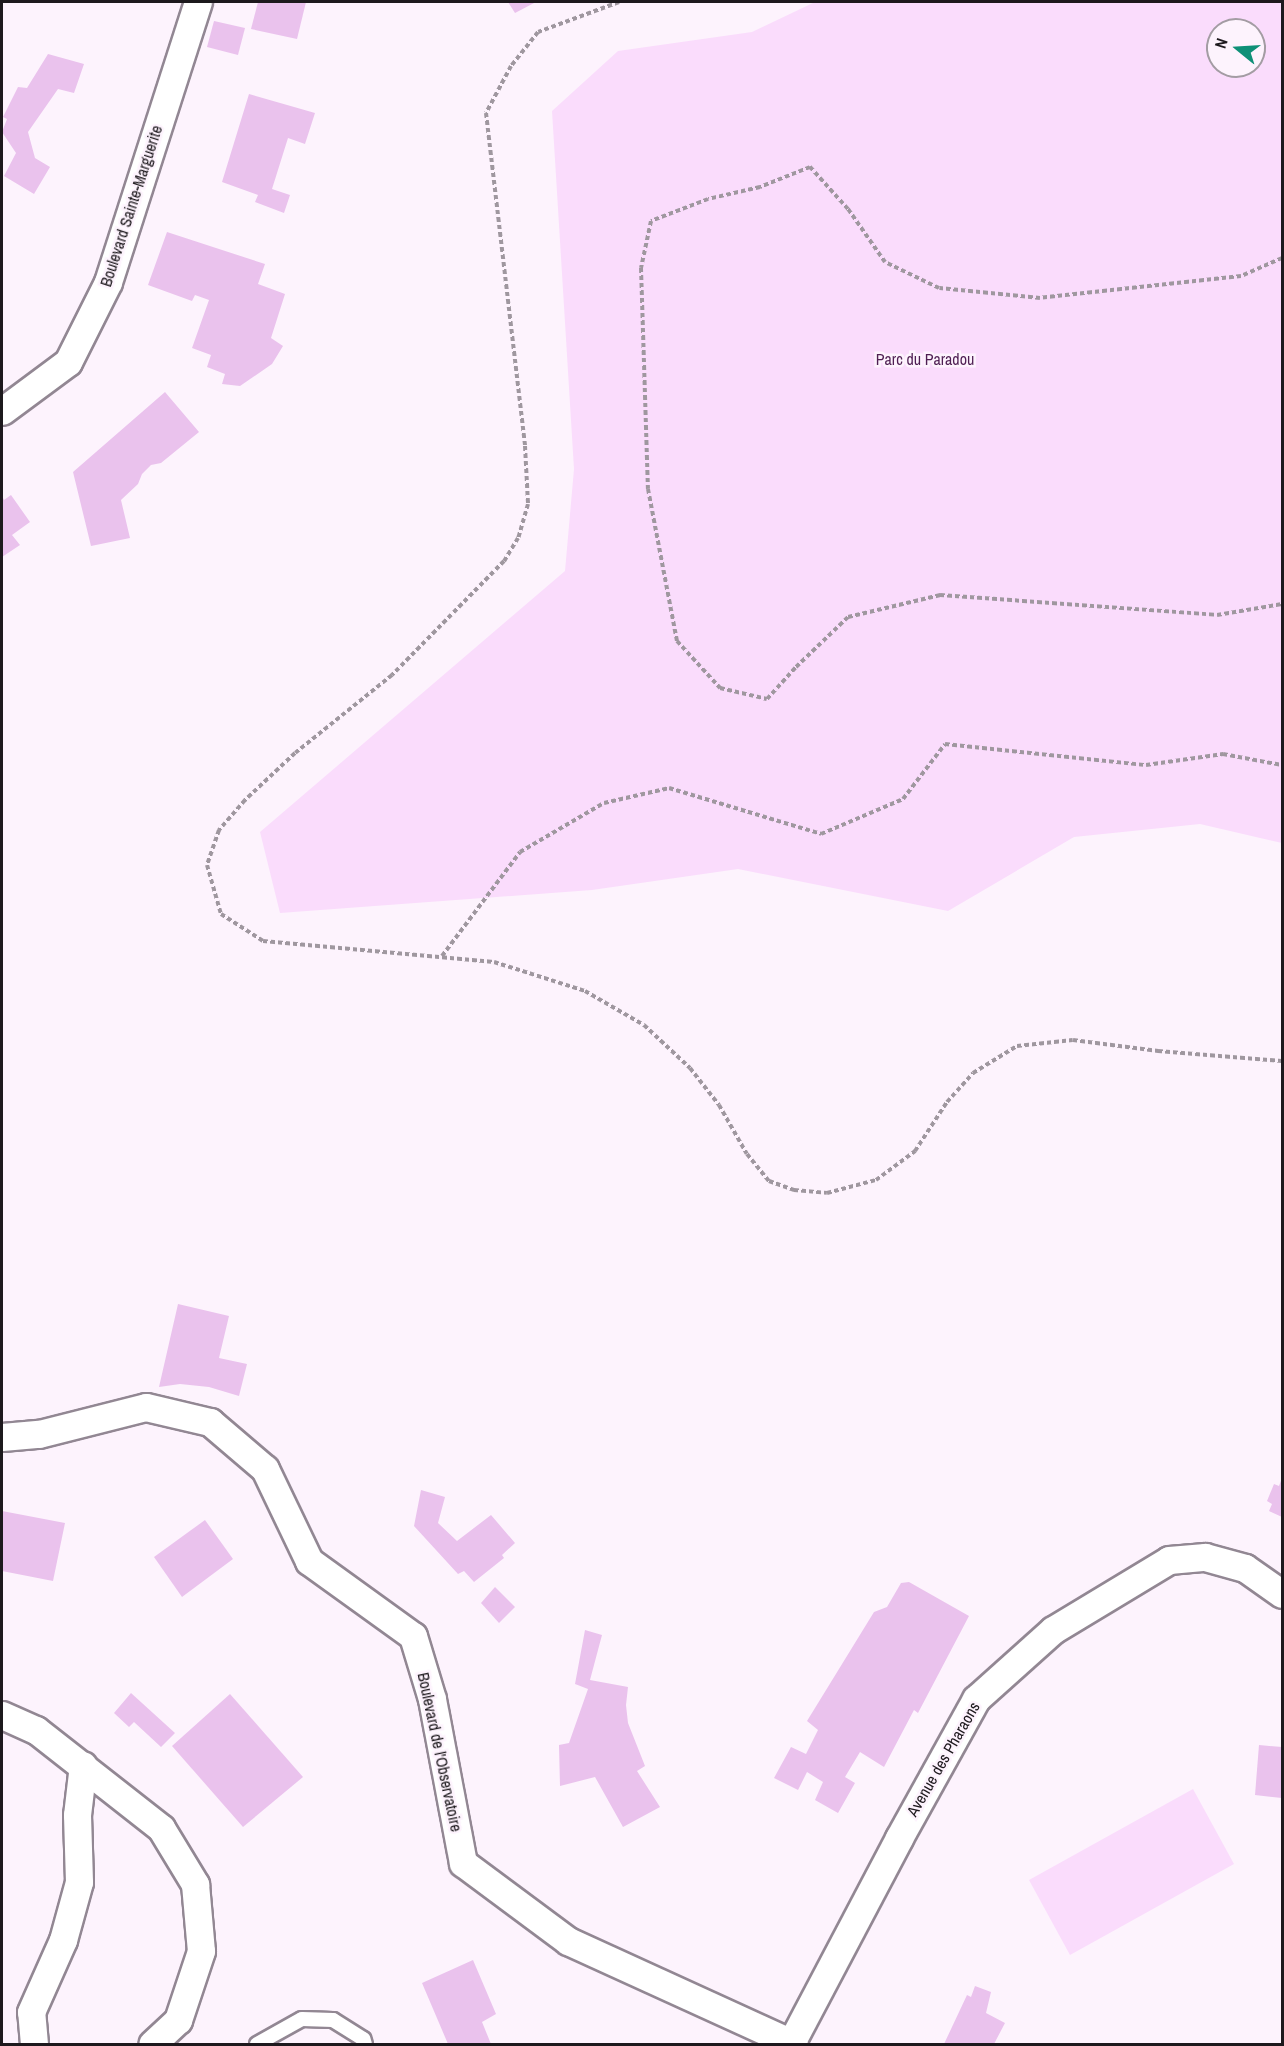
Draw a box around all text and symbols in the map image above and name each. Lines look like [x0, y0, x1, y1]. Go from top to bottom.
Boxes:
north arrow [1206, 18, 1266, 78]
text: N [1209, 35, 1233, 51]
street label: Boulevard Sainte-Marguerite [96, 123, 166, 289]
park label: Parc du Paradou [876, 349, 974, 369]
street label: Boulevard de l'Observatoire [414, 1671, 466, 1833]
street label: Avenue des Pharaons [902, 1698, 984, 1820]

